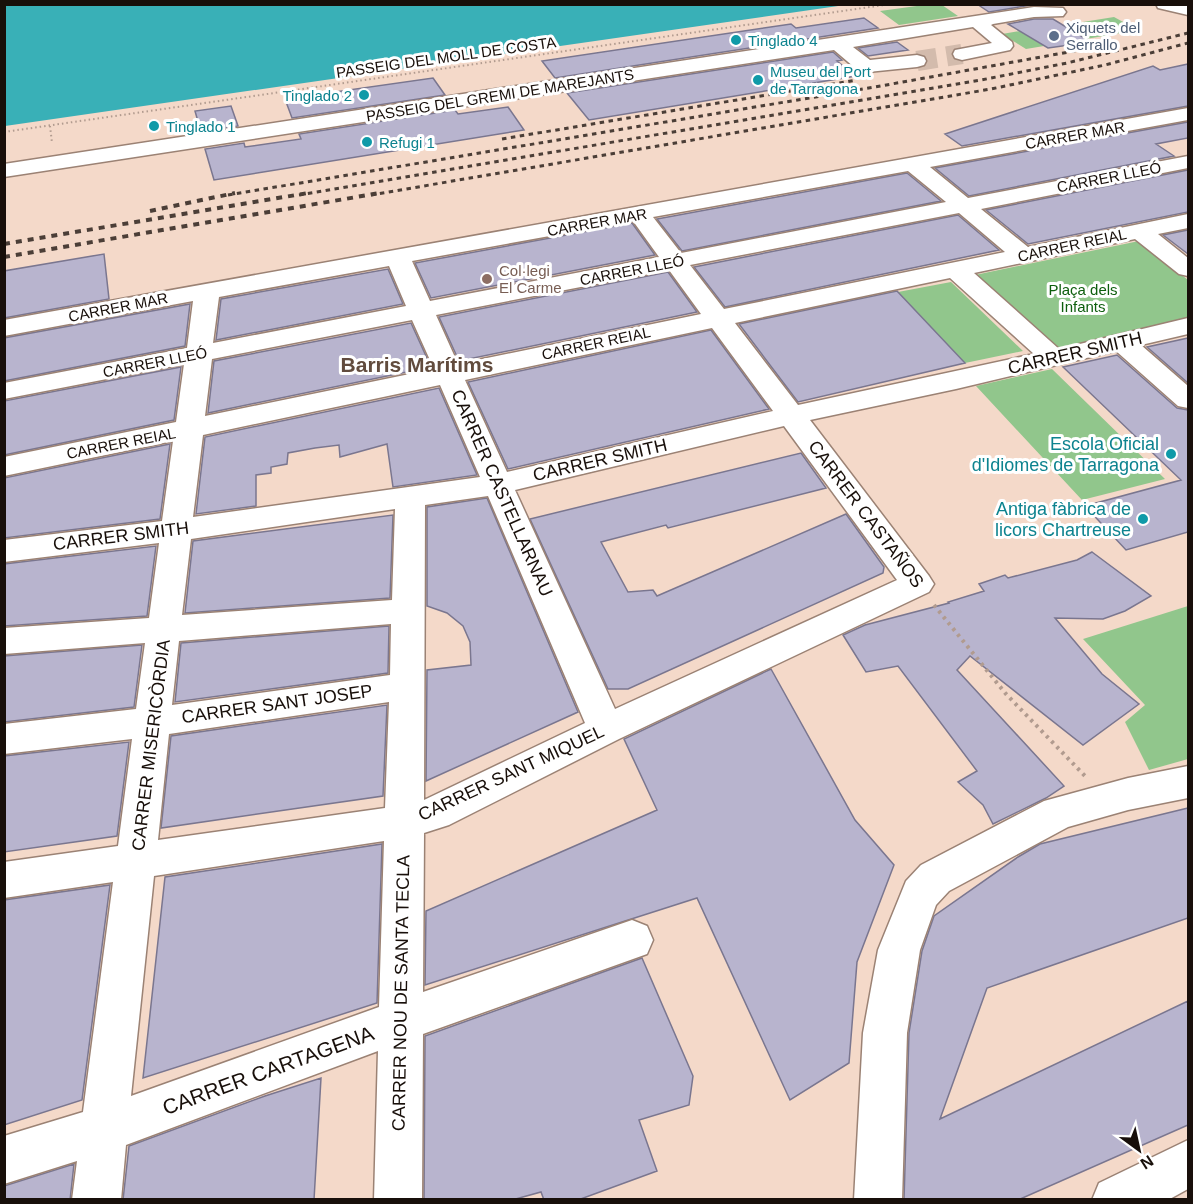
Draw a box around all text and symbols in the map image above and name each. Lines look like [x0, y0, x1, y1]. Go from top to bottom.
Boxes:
place label: Xiquets del Serrallo [1066, 19, 1140, 53]
marker: Xiquets del Serrallo [1047, 29, 1061, 43]
place label: Tinglado 4 [748, 32, 818, 49]
street label: PASSEIG DEL MOLL DE COSTA [335, 33, 557, 81]
marker: Tinglado 4 [729, 33, 743, 47]
place label: Museu del Port de Tarragona [770, 63, 872, 97]
street label: PASSEIG DEL GREMI DE MAREJANTS [365, 65, 635, 125]
marker: Museu del Port de Tarragona [751, 73, 765, 87]
place label: Tinglado 2 [283, 87, 352, 104]
marker: Tinglado 2 [357, 88, 371, 102]
place label: Tinglado 1 [166, 118, 236, 135]
street label: CARRER MAR [1024, 118, 1126, 152]
marker: Tinglado 1 [147, 119, 161, 133]
place label: Refugi 1 [379, 134, 435, 151]
marker: Refugi 1 [360, 135, 374, 149]
street label: CARRER LLEÓ [1055, 159, 1163, 195]
street label: CARRER MAR [546, 205, 648, 239]
street label: CARRER REIAL [1016, 225, 1128, 265]
street label: CARRER LLEÓ [578, 252, 686, 288]
place label: Col·legi El Carme [499, 262, 562, 296]
marker: Col·legi El Carme [480, 272, 494, 286]
park label: Plaça dels Infants [1048, 281, 1118, 315]
street label: CARRER MAR [67, 289, 169, 325]
street label: CARRER REIAL [540, 323, 652, 363]
street label: CARRER SMITH [1006, 328, 1144, 378]
street label: CARRER LLEÓ [101, 344, 209, 380]
district label: Barris Marítims [341, 353, 493, 376]
street label: CARRER CASTELLARNAU [447, 387, 557, 599]
street label: CARRER REIAL [65, 424, 177, 462]
place label: Escola Oficial d'Idiomes de Tarragona [972, 434, 1160, 475]
street label: CARRER SMITH [531, 435, 669, 485]
street label: CARRER CASTAÑOS [804, 436, 929, 591]
marker: Escola Oficial d'Idiomes de Tarragona [1164, 447, 1178, 461]
place label: Antiga fàbrica de licors Chartreuse [995, 499, 1131, 540]
marker: Antiga fàbrica de licors Chartreuse [1136, 512, 1150, 526]
street label: CARRER SMITH [52, 518, 190, 554]
street label: CARRER MISERICÒRDIA [127, 638, 174, 852]
street label: CARRER SANT JOSEP [180, 681, 374, 727]
street label: CARRER SANT MIQUEL [415, 721, 607, 825]
street label: CARRER NOU DE SANTA TECLA [389, 855, 413, 1131]
street label: CARRER CARTAGENA [159, 1021, 377, 1119]
north arrow [1109, 1120, 1169, 1180]
text: N [1137, 1152, 1156, 1172]

